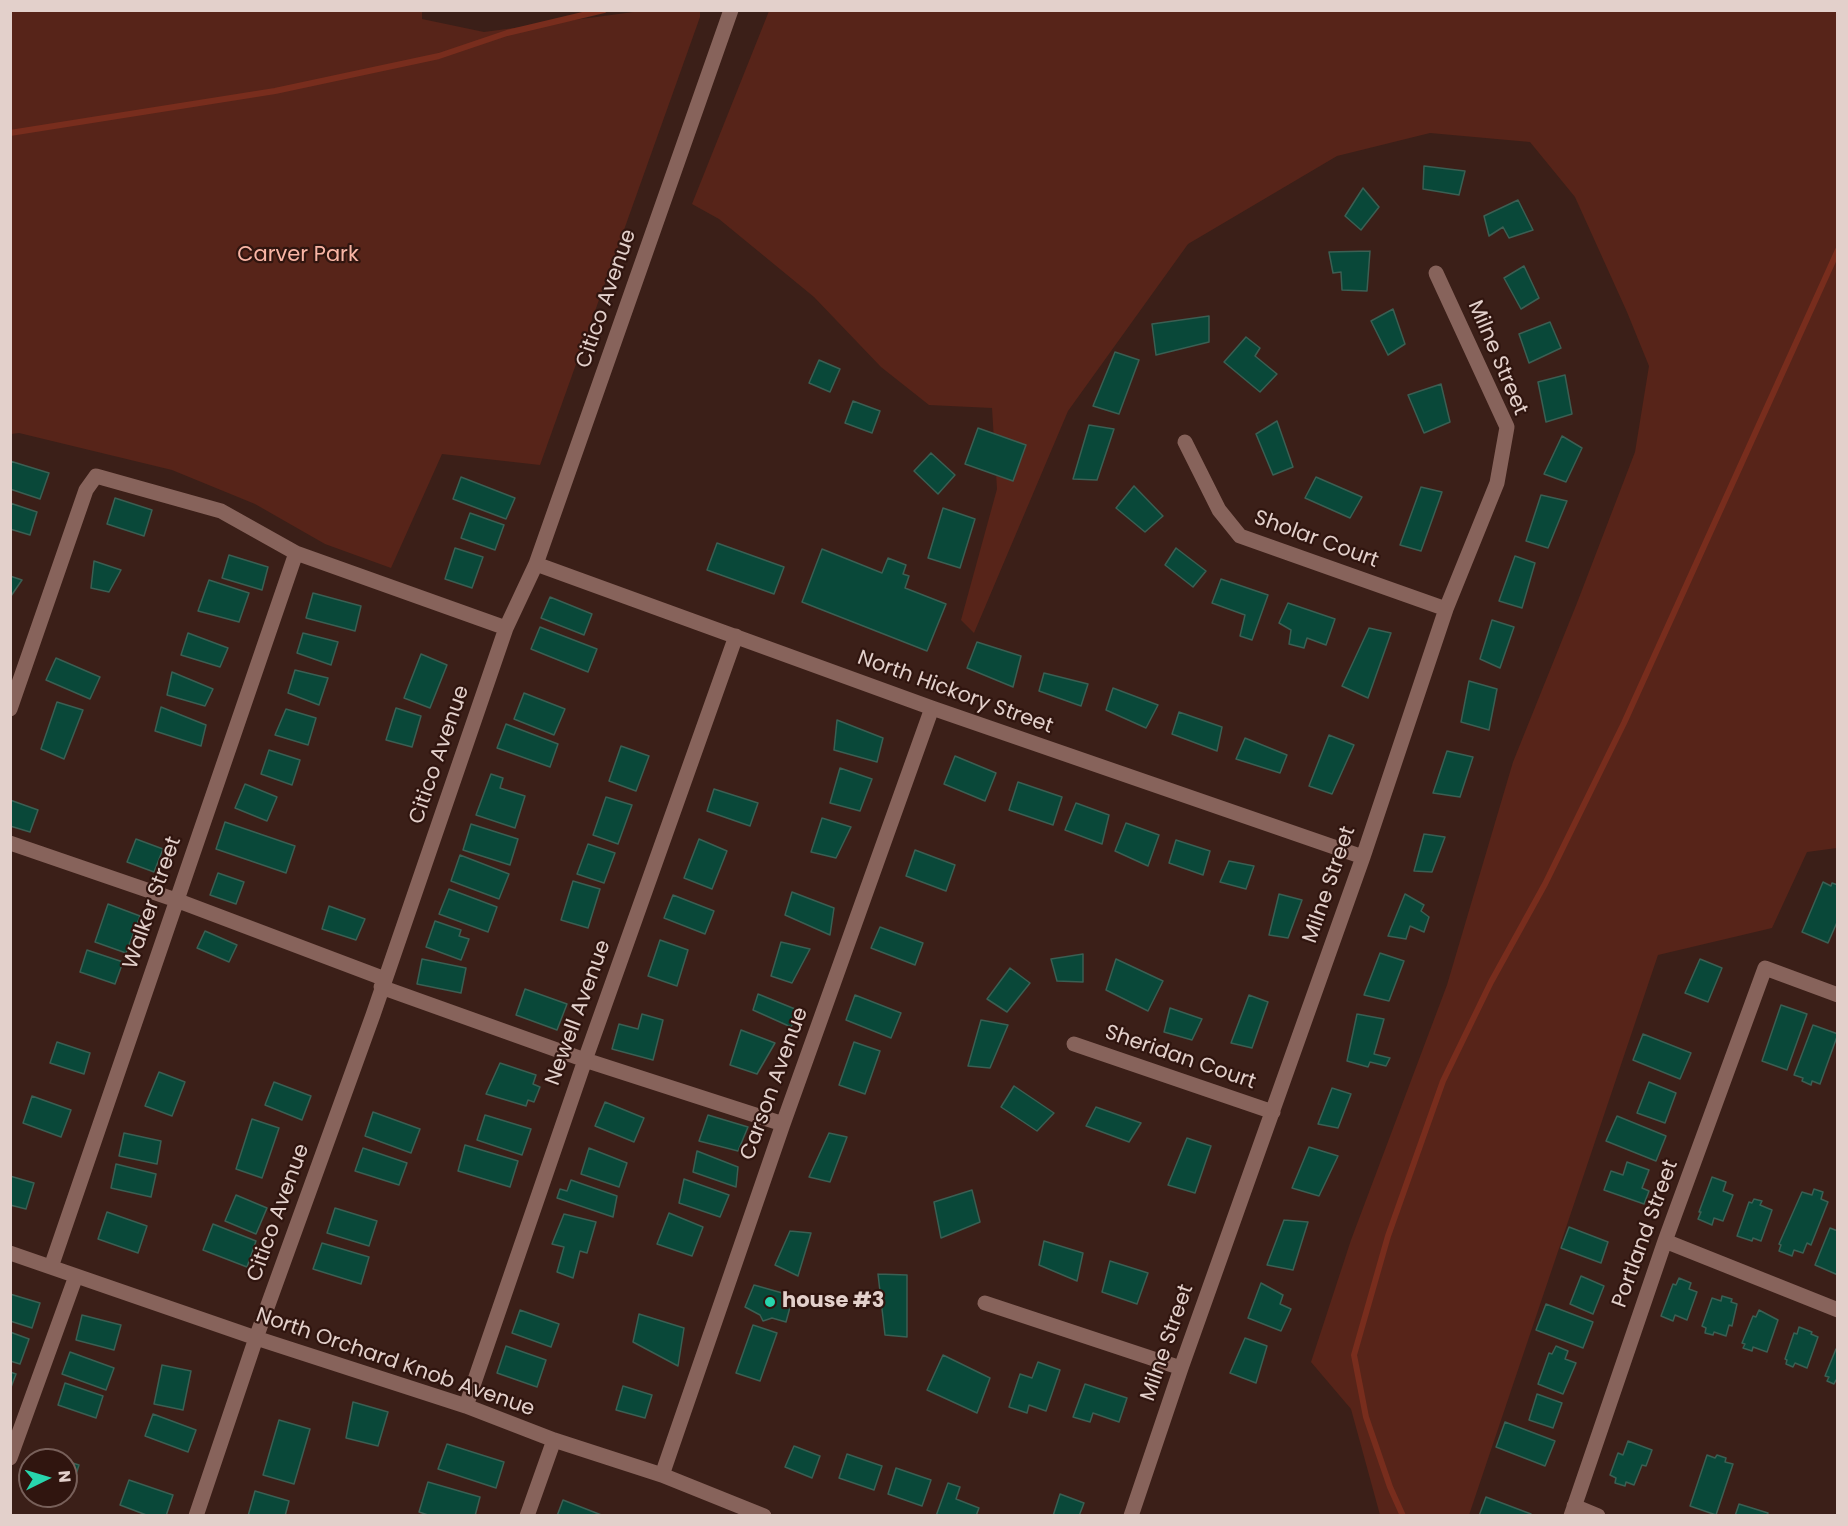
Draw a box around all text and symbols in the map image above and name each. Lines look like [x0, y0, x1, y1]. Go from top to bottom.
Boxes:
street label: Citico Avenue [572, 226, 642, 372]
park label: Carver Park [237, 243, 359, 269]
street label: Milne Street [1462, 297, 1532, 419]
street label: Sholar Court [1250, 506, 1382, 574]
street label: North Hickory Street [854, 646, 1056, 740]
street label: Citico Avenue [405, 682, 475, 828]
street label: Milne Street [1298, 823, 1362, 947]
street label: Walker Street [119, 833, 187, 973]
street label: Newell Avenue [541, 937, 617, 1089]
street label: Carson Avenue [736, 1004, 814, 1164]
street label: Sheridan Court [1101, 1020, 1259, 1096]
street label: Citico Avenue [242, 1141, 316, 1285]
street label: Portland Street [1608, 1157, 1684, 1311]
street label: Milne Street [1136, 1281, 1200, 1405]
place label: house #3 [782, 1289, 884, 1315]
marker: house #3 [763, 1295, 777, 1309]
street label: North Orchard Knob Avenue [252, 1303, 538, 1423]
north arrow [18, 1448, 78, 1508]
text: N [52, 1470, 76, 1484]

